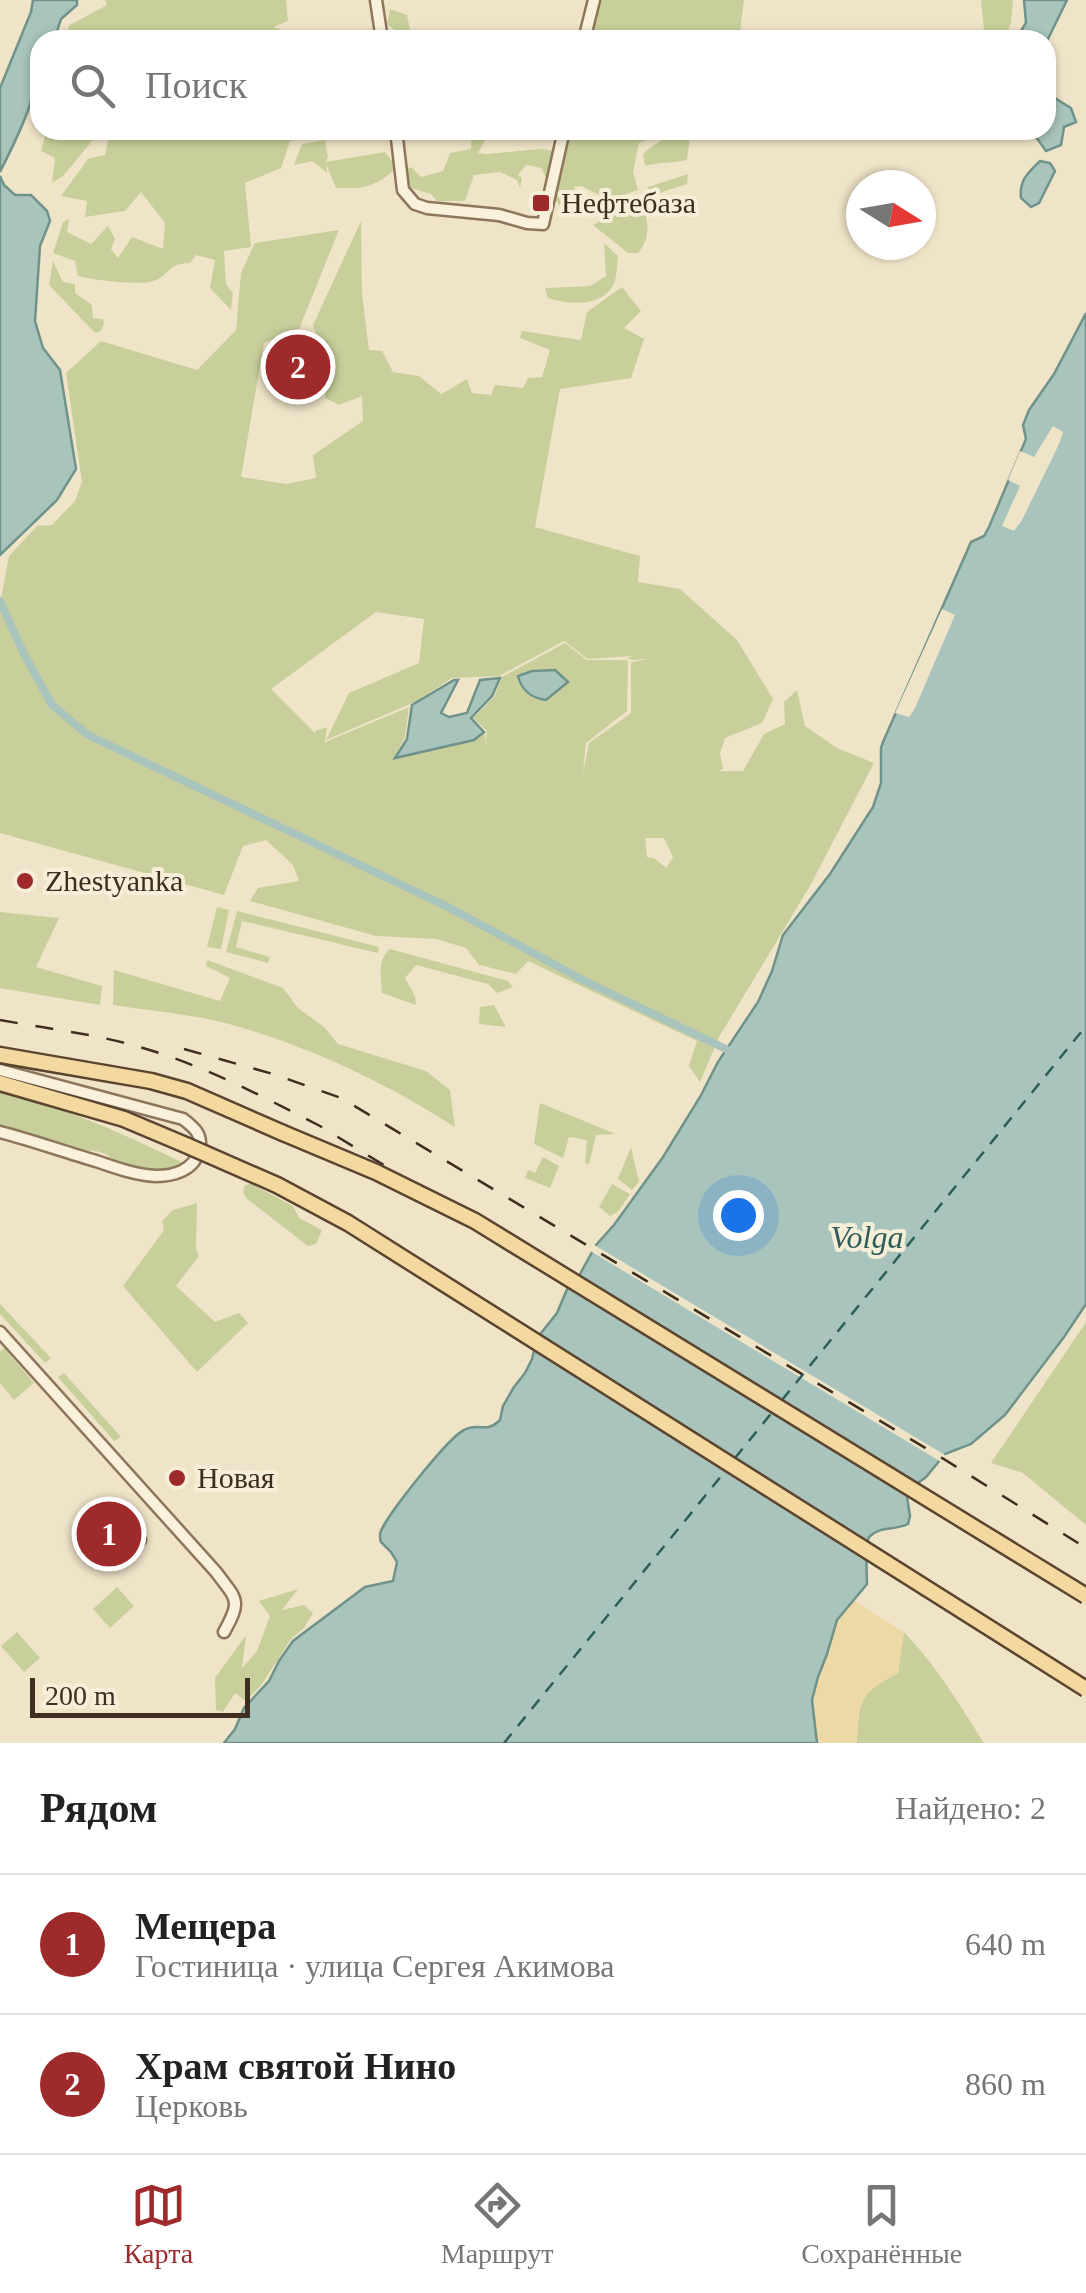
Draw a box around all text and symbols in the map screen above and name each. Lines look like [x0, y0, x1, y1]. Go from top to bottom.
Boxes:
search box [30, 30, 1056, 140]
icon: search [65, 58, 120, 113]
text: Поиск [145, 64, 247, 106]
north arrow [846, 170, 936, 260]
place label: Нефтебаза [561, 186, 696, 219]
marker: Нефтебаза [530, 192, 552, 214]
pin: 2 [266, 330, 330, 404]
place label: Zhestyanka [45, 864, 183, 897]
marker: Zhestyanka [14, 870, 36, 892]
your location [713, 1190, 764, 1241]
water label: Volga [831, 1219, 903, 1255]
place label: Новая [197, 1461, 275, 1494]
marker: Новая [166, 1467, 188, 1489]
pin: 1 [76, 1496, 142, 1572]
scale bar [30, 1673, 250, 1718]
text: 200 m [45, 1680, 116, 1711]
text: Рядом [40, 1785, 157, 1831]
text: Найдено: 2 [895, 1790, 1046, 1826]
text: Мещера [135, 1905, 276, 1947]
text: 1 [65, 1926, 81, 1962]
text: 640 m [965, 1926, 1046, 1962]
text: Гостиница · улица Сергея Акимова [135, 1948, 615, 1984]
text: Храм святой Нино [135, 2045, 456, 2087]
text: 2 [65, 2066, 81, 2102]
text: 860 m [965, 2066, 1046, 2102]
text: Церковь [135, 2088, 248, 2124]
tab: Карта [124, 2178, 193, 2270]
tab: Маршрут [441, 2178, 554, 2270]
tab: Сохранённые [801, 2178, 962, 2270]

